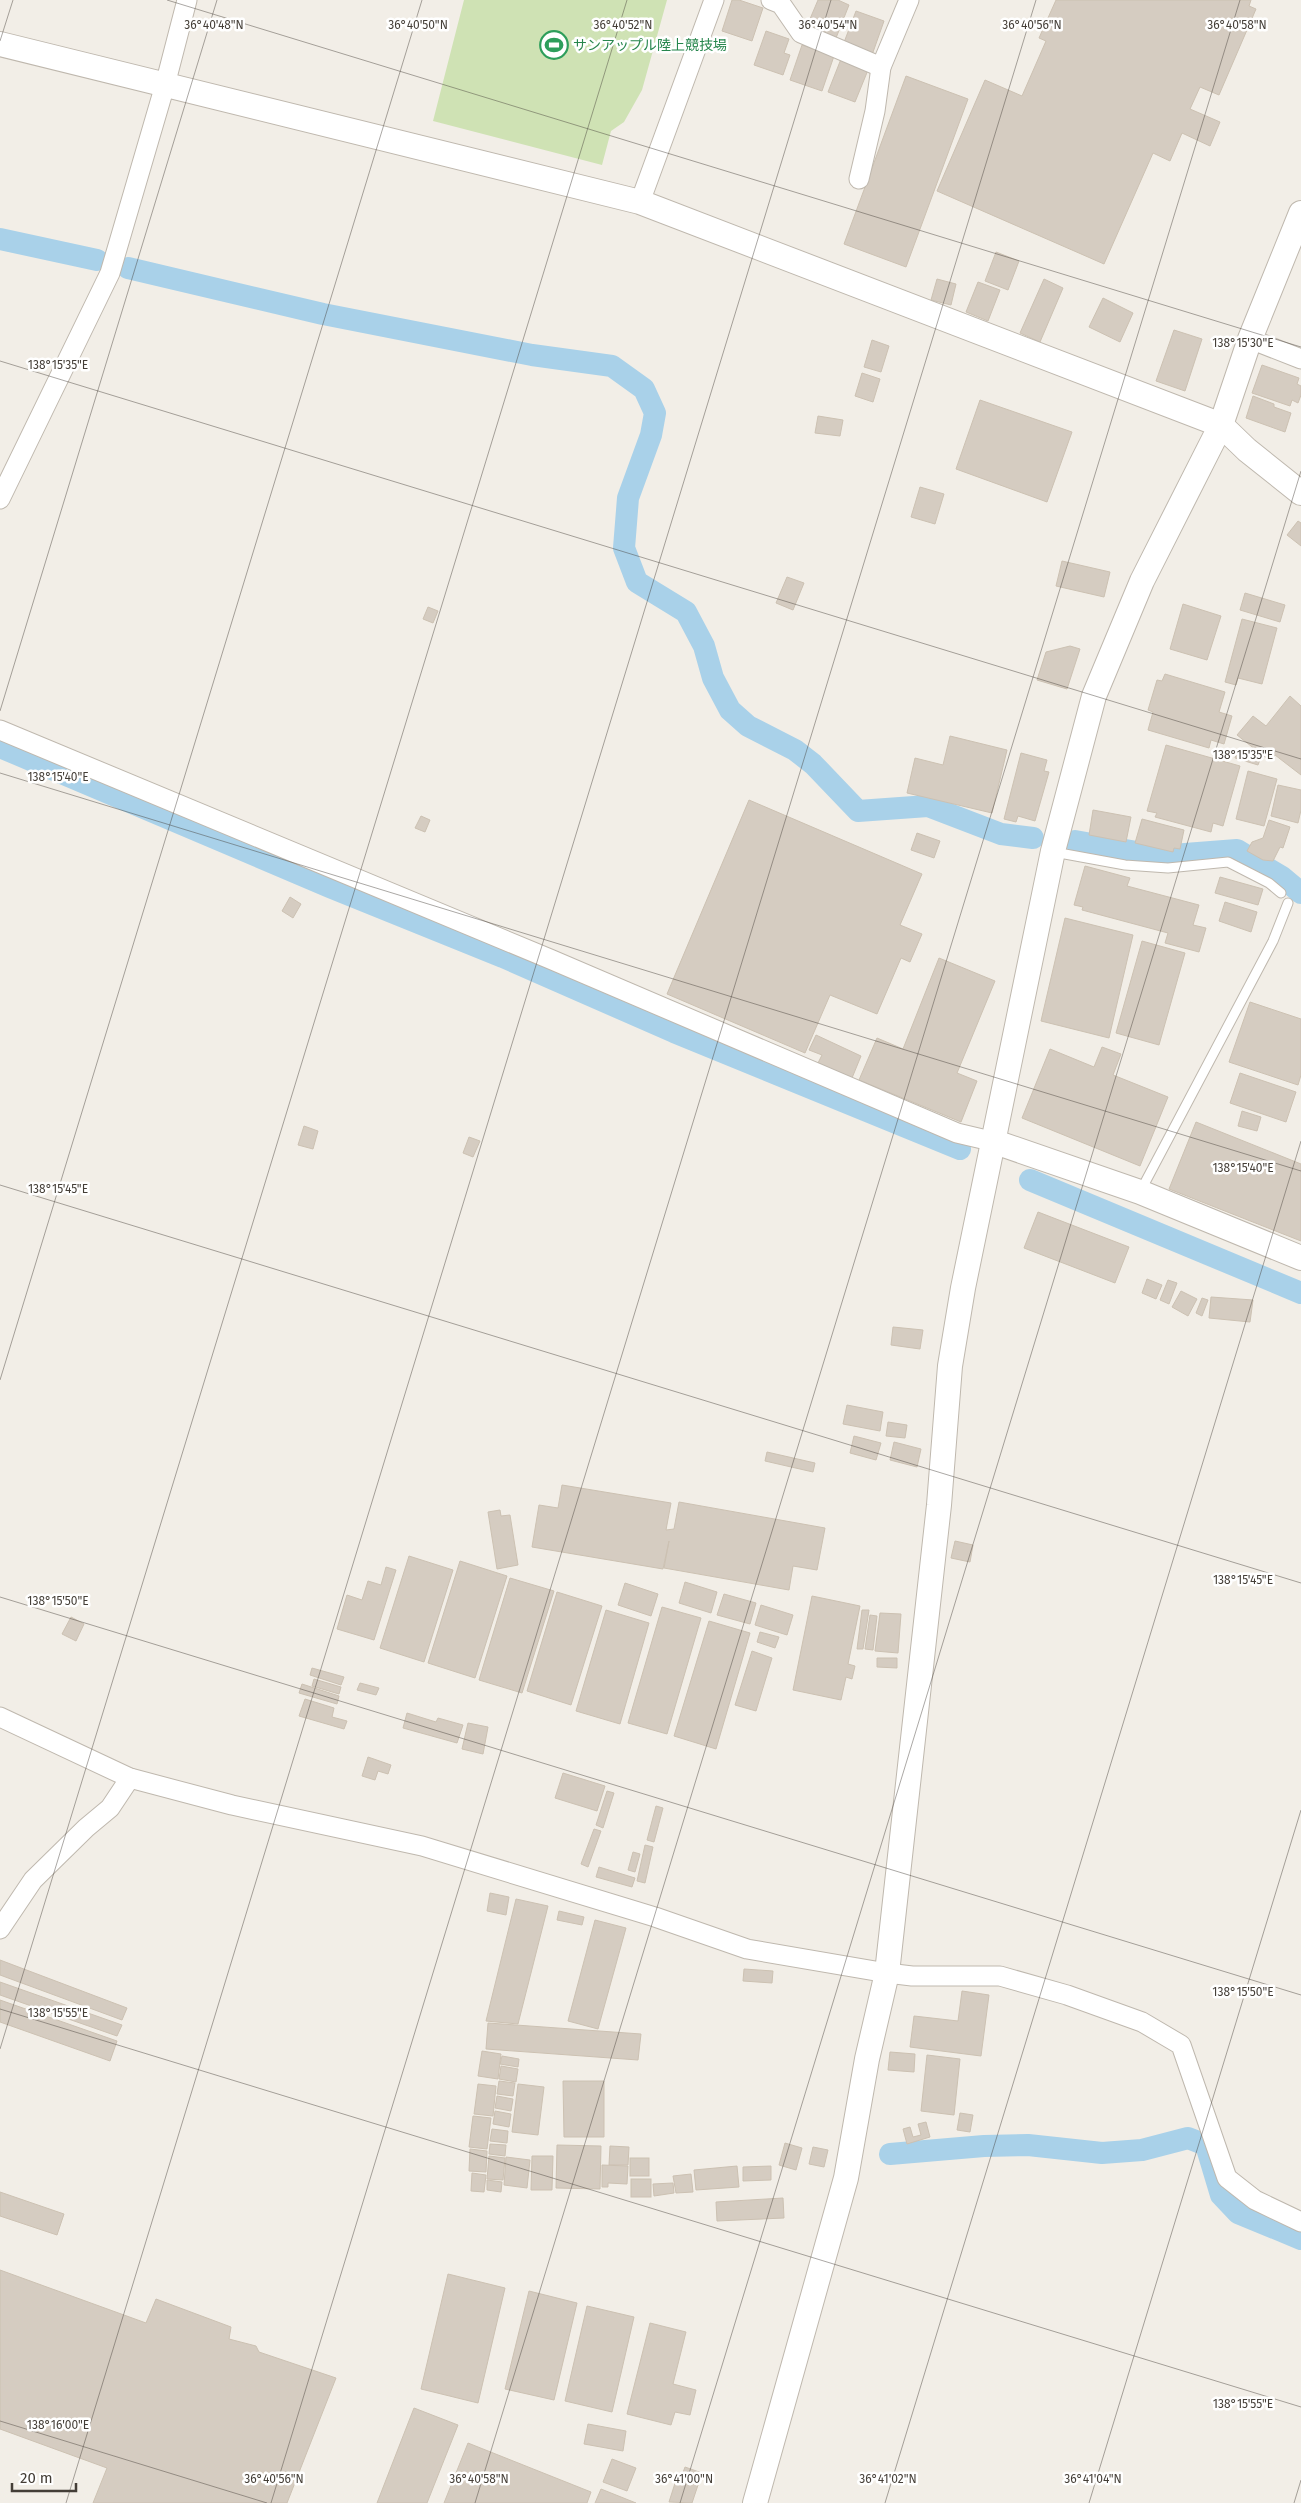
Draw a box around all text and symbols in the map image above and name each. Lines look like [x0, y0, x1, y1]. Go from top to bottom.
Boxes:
text: 36°40'48"N [184, 18, 244, 32]
text: 36°40'50"N [388, 18, 448, 32]
text: 36°40'52"N [594, 18, 652, 32]
text: 36°40'54"N [799, 18, 857, 32]
text: 36°40'56"N [1002, 18, 1062, 32]
text: 36°40'58"N [1207, 18, 1267, 32]
sports icon: サンアップル陸上競技場 [539, 30, 569, 60]
place label: サンアップル陸上競技場 [573, 37, 727, 54]
text: 138°15'30"E [1212, 336, 1274, 350]
text: 138°15'35"E [28, 358, 88, 372]
text: 138°15'35"E [1213, 748, 1273, 762]
text: 138°15'40"E [27, 770, 89, 784]
text: 138°15'40"E [1212, 1161, 1274, 1175]
text: 138°15'45"E [28, 1182, 88, 1196]
text: 138°15'45"E [1213, 1573, 1273, 1587]
text: 138°15'50"E [27, 1594, 89, 1608]
text: 138°15'50"E [1212, 1985, 1274, 1999]
text: 138°15'55"E [28, 2006, 88, 2020]
text: 138°15'55"E [1213, 2397, 1273, 2411]
text: 138°16'00"E [27, 2418, 89, 2432]
scale bar [12, 2460, 76, 2492]
text: 20 m [20, 2469, 53, 2487]
text: 36°40'56"N [244, 2472, 304, 2486]
text: 36°40'58"N [449, 2472, 509, 2486]
text: 36°41'00"N [655, 2472, 713, 2486]
text: 36°41'02"N [859, 2472, 917, 2486]
text: 36°41'04"N [1064, 2472, 1122, 2486]

